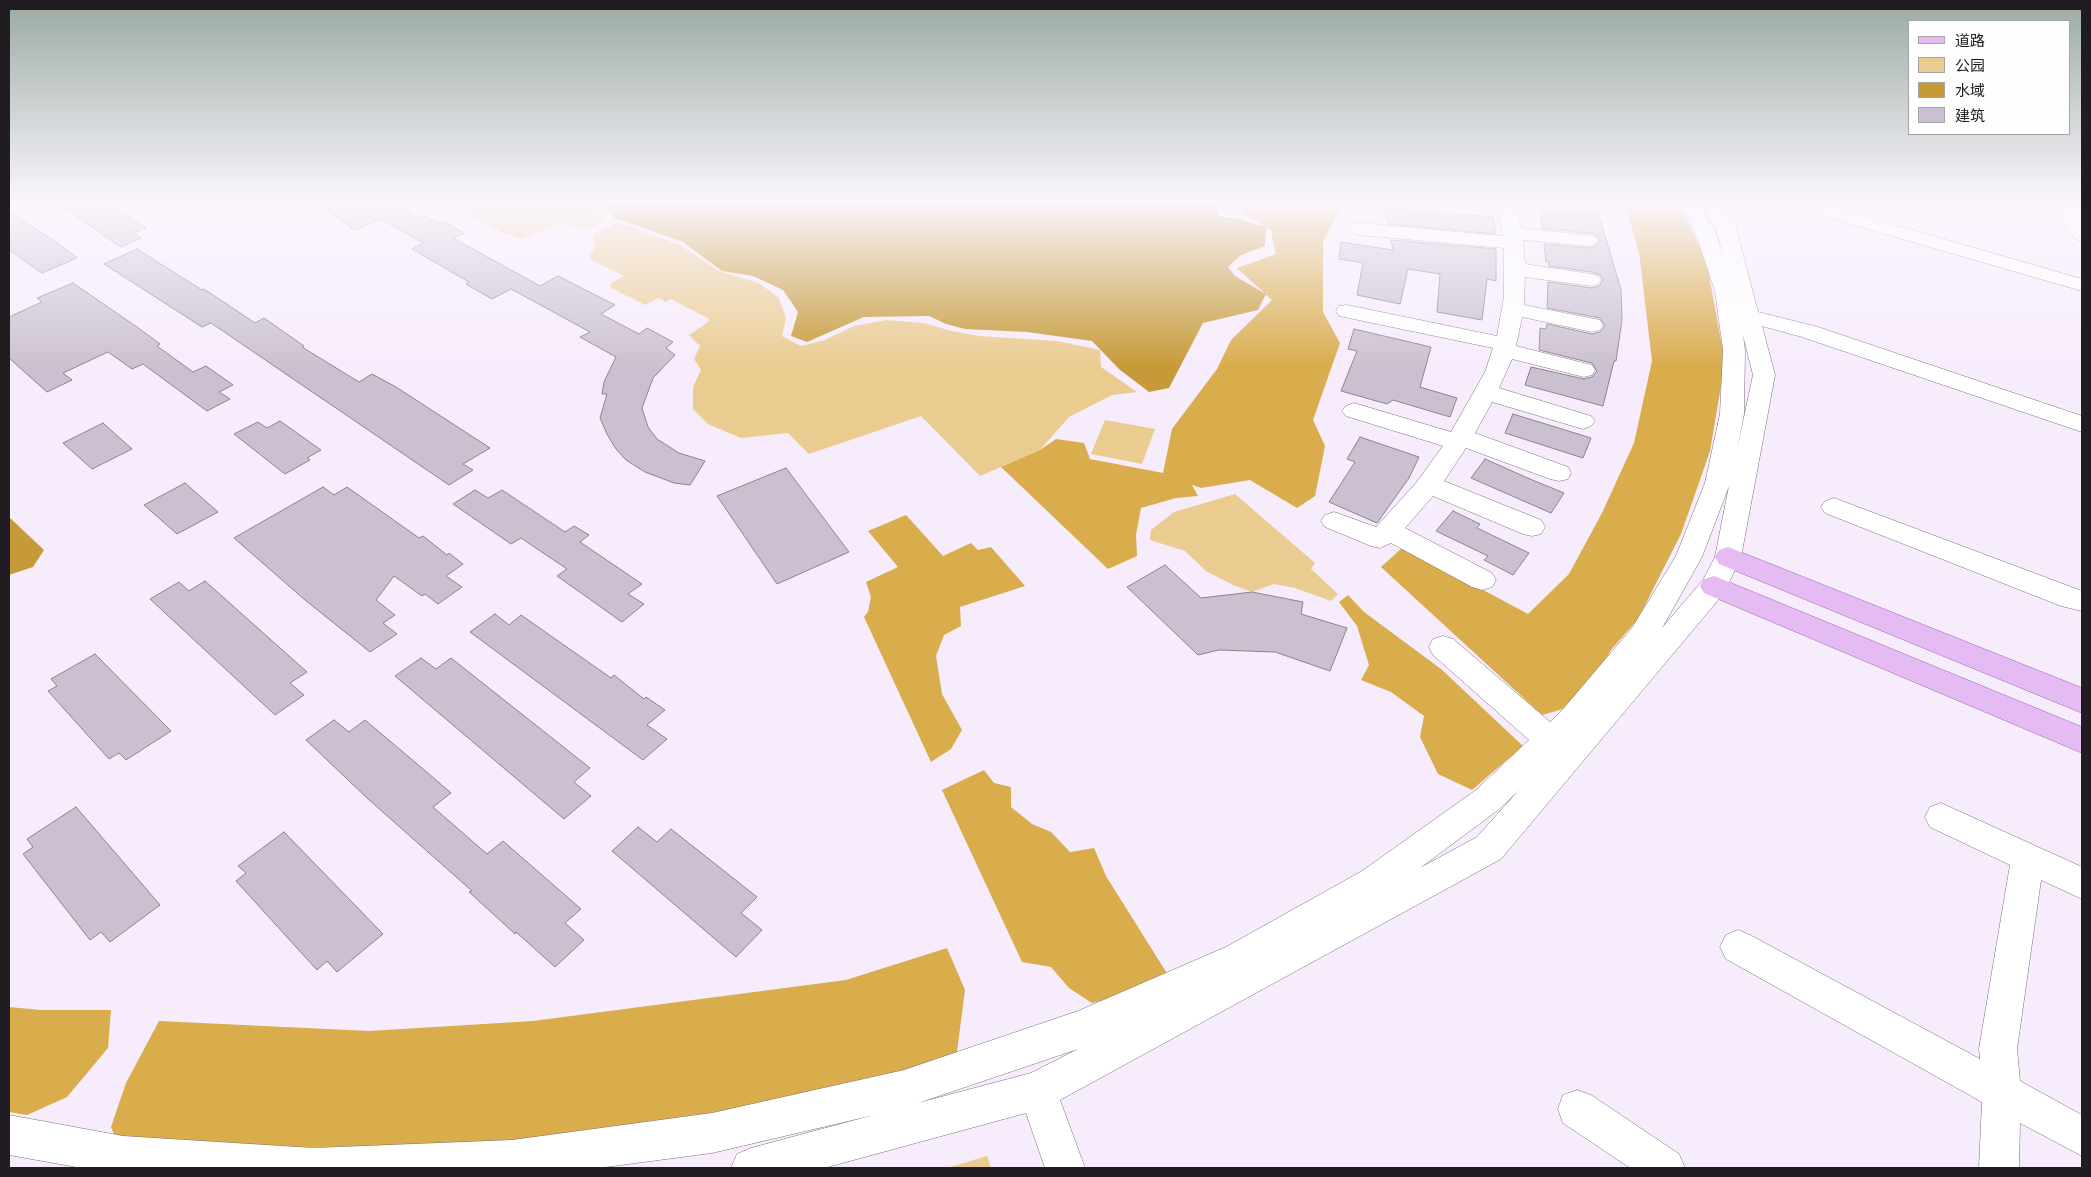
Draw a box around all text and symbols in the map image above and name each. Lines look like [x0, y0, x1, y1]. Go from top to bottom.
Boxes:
legend [1908, 20, 2071, 135]
text: 道路 [1955, 32, 1985, 49]
text: 公园 [1955, 57, 1985, 74]
text: 水域 [1955, 82, 1985, 99]
text: 建筑 [1955, 107, 1985, 124]

